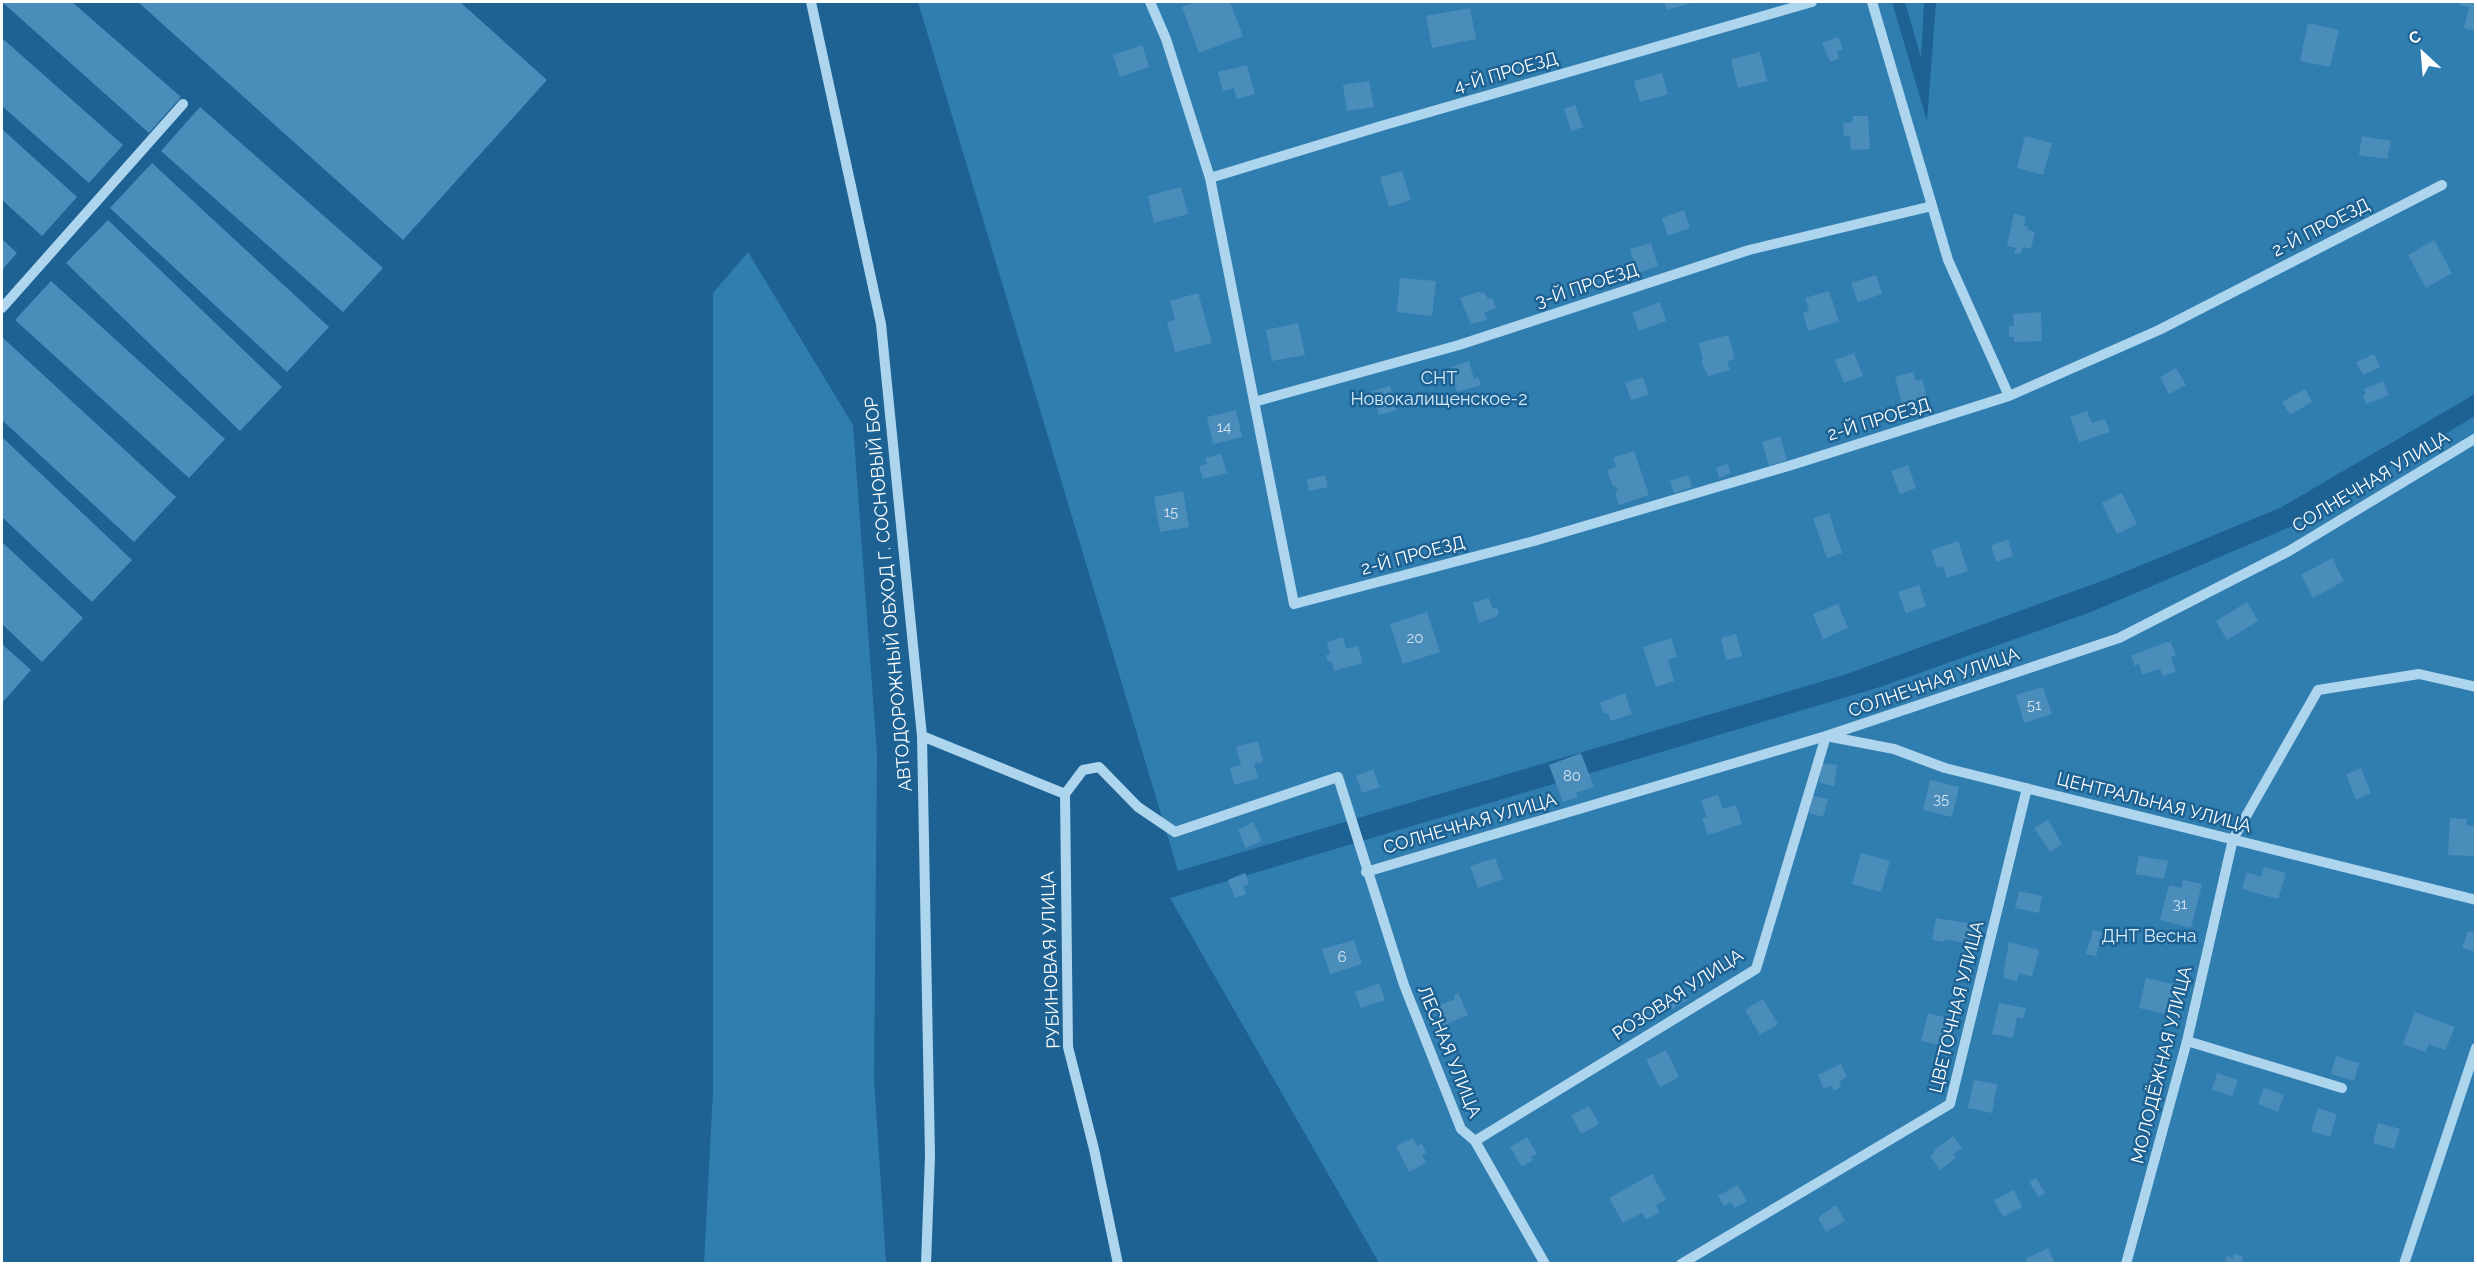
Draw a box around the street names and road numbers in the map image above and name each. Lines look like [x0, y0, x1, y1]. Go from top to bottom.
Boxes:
street label: 4-Й ПРОЕЗД [1451, 48, 1561, 98]
street label: 2-Й ПРОЕЗД [2269, 194, 2373, 262]
street label: 3-Й ПРОЕЗД [1533, 259, 1641, 313]
street label: 2-Й ПРОЕЗД [1825, 394, 1933, 446]
street label: АВТОДОРОЖНЫЙ ОБХОД Г. СОСНОВЫЙ БОР [861, 396, 917, 792]
street label: СОЛНЕЧНАЯ УЛИЦА [2289, 427, 2453, 537]
street label: 2-Й ПРОЕЗД [1359, 532, 1467, 580]
street label: СОЛНЕЧНАЯ УЛИЦА [1846, 644, 2022, 722]
street label: ЦЕНТРАЛЬНАЯ УЛИЦА [2055, 768, 2253, 838]
street label: СОЛНЕЧНАЯ УЛИЦА [1381, 789, 1559, 859]
street label: РУБИНОВАЯ УЛИЦА [1037, 871, 1065, 1049]
street label: ЦВЕТОЧНАЯ УЛИЦА [1925, 919, 1989, 1095]
street label: РОЗОВАЯ УЛИЦА [1609, 945, 1747, 1045]
street label: МОЛОДЁЖНАЯ УЛИЦА [2127, 964, 2197, 1166]
street label: ЛЕСНАЯ УЛИЦА [1413, 983, 1485, 1121]

